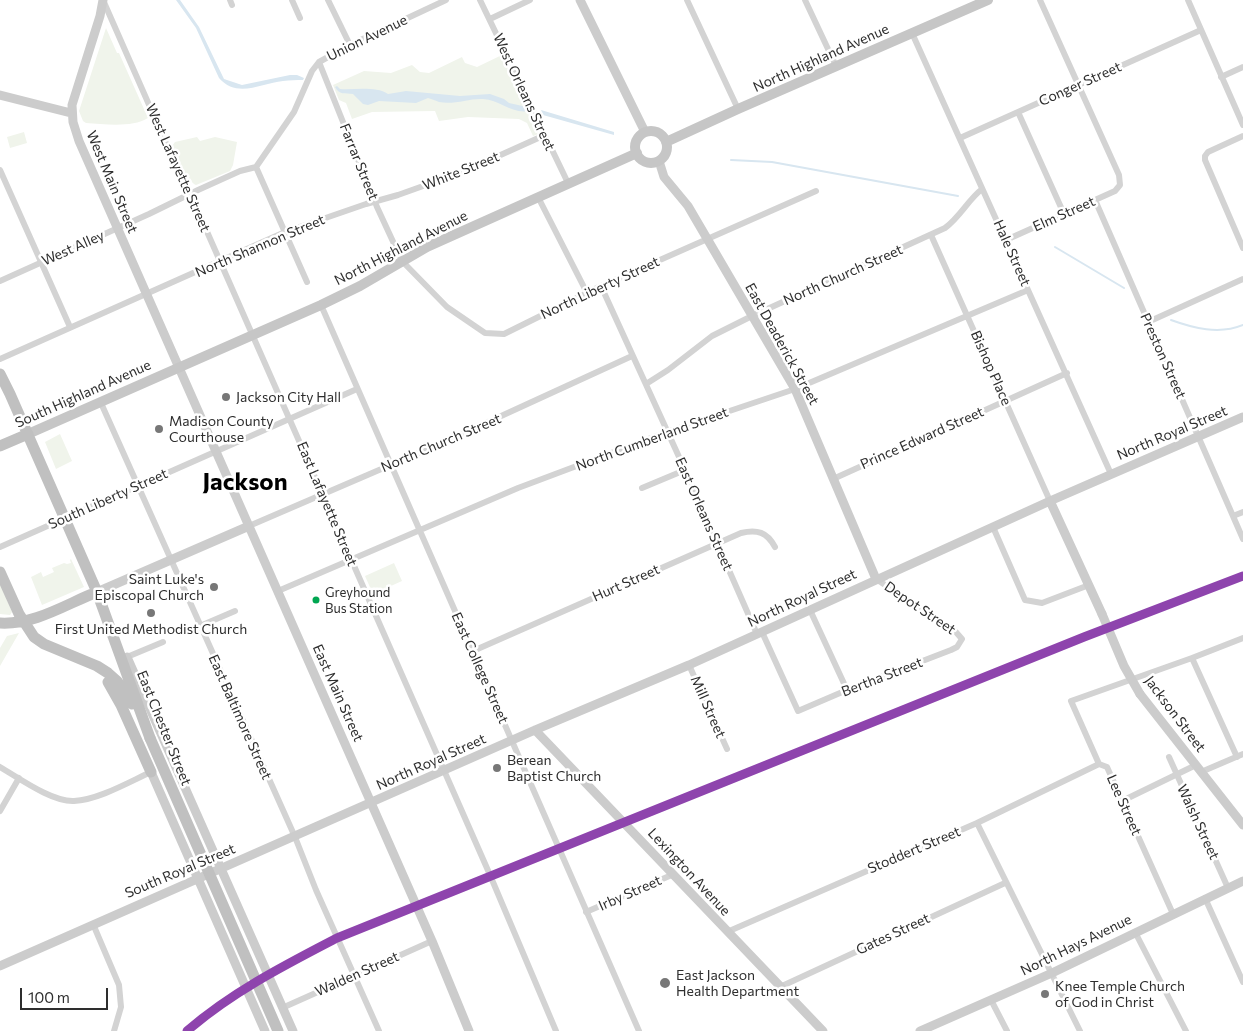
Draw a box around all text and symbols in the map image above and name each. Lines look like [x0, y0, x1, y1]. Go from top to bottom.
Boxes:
street label: Union Avenue [324, 11, 410, 65]
street label: North Highland Avenue [750, 20, 892, 96]
street label: West Orleans Street [489, 31, 559, 153]
street label: Conger Street [1036, 58, 1124, 110]
street label: West Lafayette Street [142, 101, 214, 235]
street label: Farrar Street [336, 121, 382, 203]
street label: West Main Street [83, 128, 141, 236]
street label: White Street [420, 148, 502, 194]
street label: Elm Street [1030, 193, 1098, 235]
street label: North Highland Avenue [332, 207, 470, 289]
street label: North Shannon Street [193, 211, 327, 281]
street label: Hale Street [990, 217, 1034, 289]
street label: West Alley [39, 227, 107, 269]
street label: North Church Street [781, 241, 905, 309]
street label: North Liberty Street [538, 253, 662, 323]
street label: East Deaderick Street [741, 280, 823, 408]
street label: Preston Street [1137, 311, 1189, 401]
street label: Bishop Place [967, 328, 1015, 408]
street label: South Highland Avenue [12, 356, 154, 432]
place label: Jackson City Hall [236, 389, 341, 405]
marker: Jackson City Hall [220, 391, 232, 403]
street label: North Royal Street [1114, 402, 1230, 464]
street label: Prince Edward Street [858, 403, 986, 473]
street label: North Cumberland Street [573, 404, 731, 474]
street label: North Church Street [378, 410, 504, 476]
place label: Madison County Courthouse [169, 413, 273, 446]
marker: Madison County Courthouse [153, 423, 165, 435]
street label: East Lafayette Street [293, 439, 361, 569]
street label: East Orleans Street [671, 455, 737, 573]
street label: South Liberty Street [46, 465, 170, 533]
district label: Jackson [202, 468, 288, 496]
street label: Hurt Street [590, 561, 662, 605]
street label: North Royal Street [745, 565, 859, 631]
place label: Saint Luke's Episcopal Church [95, 571, 204, 604]
street label: Depot Street [881, 578, 959, 638]
marker: Saint Luke's Episcopal Church [208, 581, 220, 593]
place label: Greyhound Bus Station [325, 585, 393, 616]
marker: Greyhound Bus Station [311, 595, 321, 605]
marker: First United Methodist Church [145, 607, 157, 619]
street label: East College Street [448, 610, 512, 726]
place label: First United Methodist Church [55, 621, 247, 637]
street label: East Main Street [309, 642, 367, 744]
street label: East Baltimore Street [205, 652, 275, 782]
street label: Bertha Street [839, 654, 925, 700]
street label: East Chester Street [133, 668, 195, 788]
street label: Mill Street [687, 673, 729, 741]
street label: Jackson Street [1141, 673, 1209, 755]
street label: North Royal Street [374, 730, 488, 794]
place label: Berean Baptist Church [507, 752, 601, 784]
marker: Berean Baptist Church [491, 762, 503, 774]
street label: Lee Street [1103, 772, 1145, 838]
street label: Walsh Street [1173, 782, 1223, 862]
street label: Stoddert Street [865, 823, 963, 877]
street label: Lexington Avenue [644, 825, 734, 919]
street label: South Royal Street [122, 840, 238, 902]
street label: Irby Street [596, 872, 664, 914]
street label: Gates Street [854, 910, 932, 958]
street label: North Hays Avenue [1018, 911, 1134, 979]
street label: Walden Street [312, 948, 402, 1000]
place label: East Jackson Health Department [676, 967, 799, 1000]
marker: East Jackson Health Department [658, 976, 672, 990]
scale bar [22, 978, 110, 1010]
place label: Knee Temple Church of God in Christ [1055, 978, 1185, 1010]
text: 100 m [28, 988, 70, 1006]
marker: Knee Temple Church of God in Christ [1039, 988, 1051, 1000]

